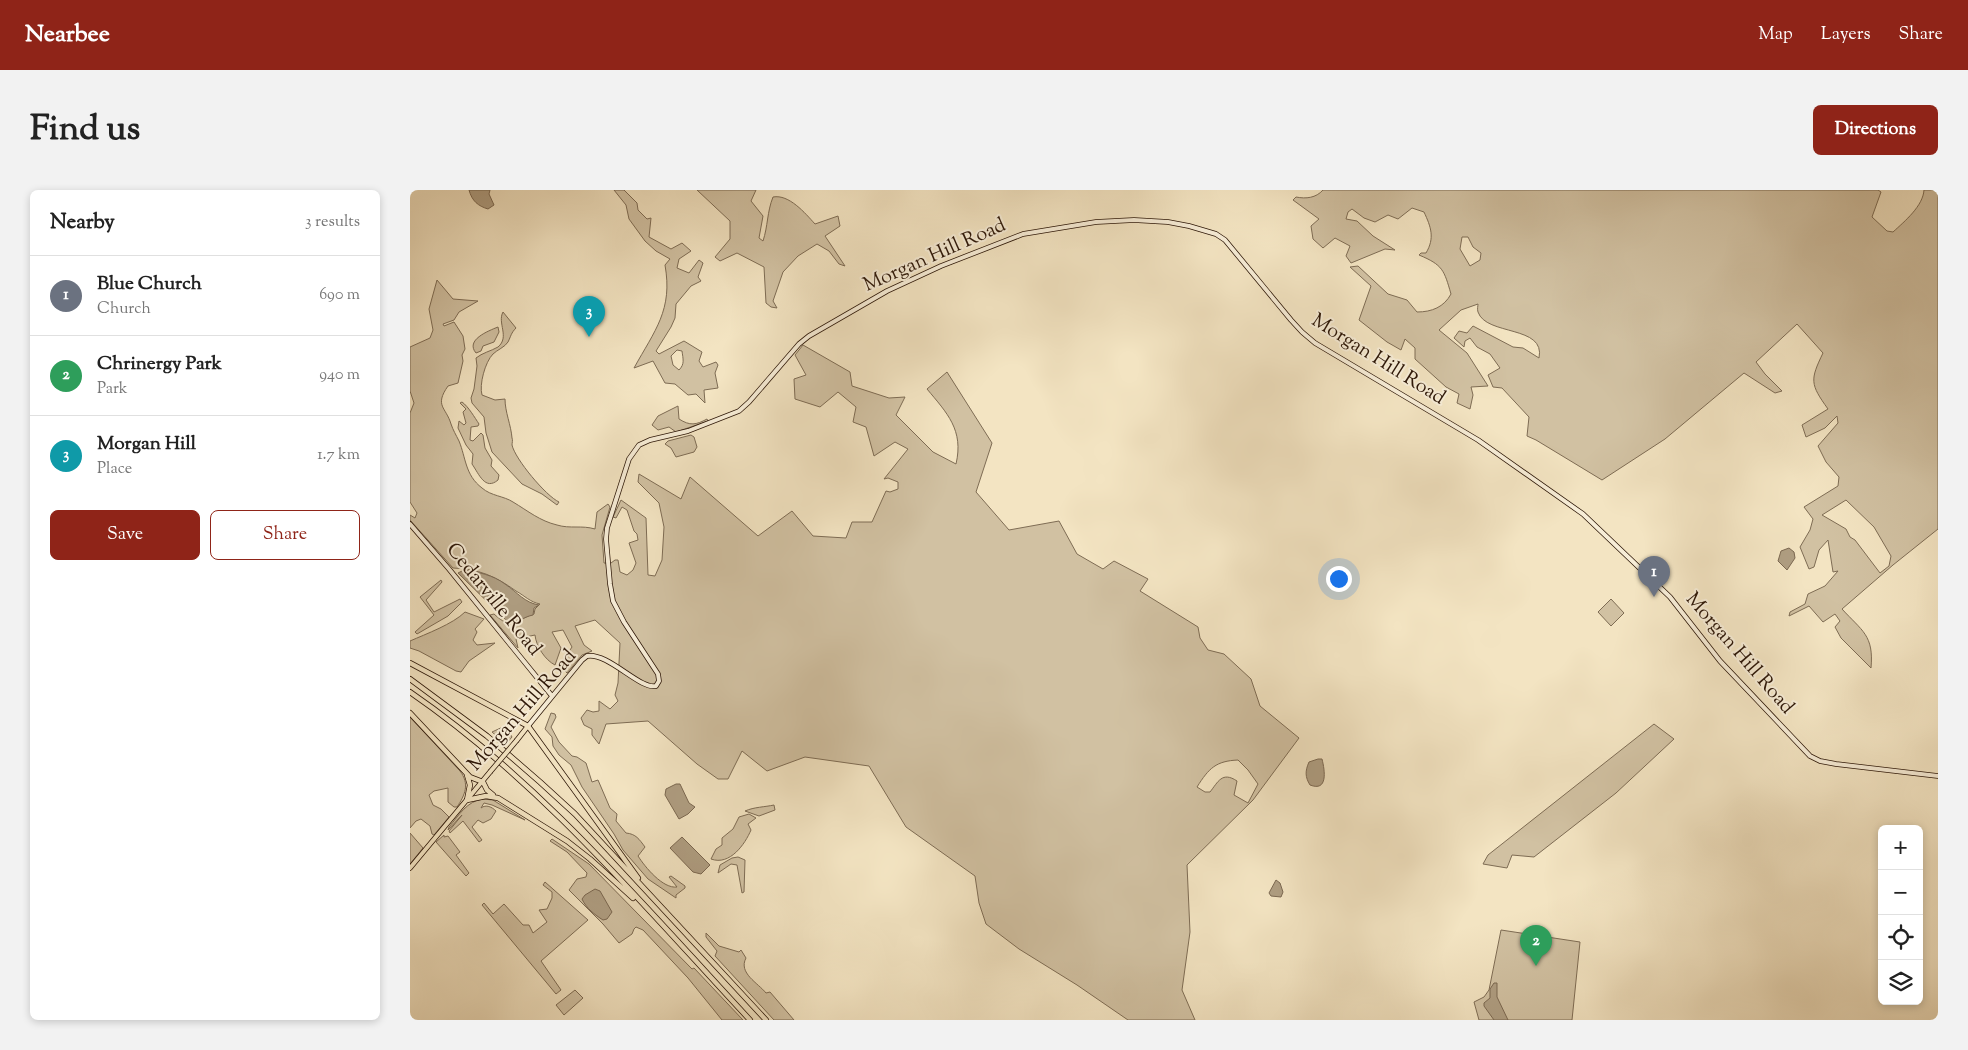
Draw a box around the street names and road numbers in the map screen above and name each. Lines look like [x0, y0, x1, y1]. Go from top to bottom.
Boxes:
street label: Morgan Hill Road [859, 212, 1011, 300]
street label: Morgan Hill Road [1305, 307, 1451, 413]
street label: Cedarville Road [438, 537, 548, 663]
street label: Morgan Hill Road [1678, 587, 1800, 721]
street label: Morgan Hill Road [462, 644, 584, 778]

